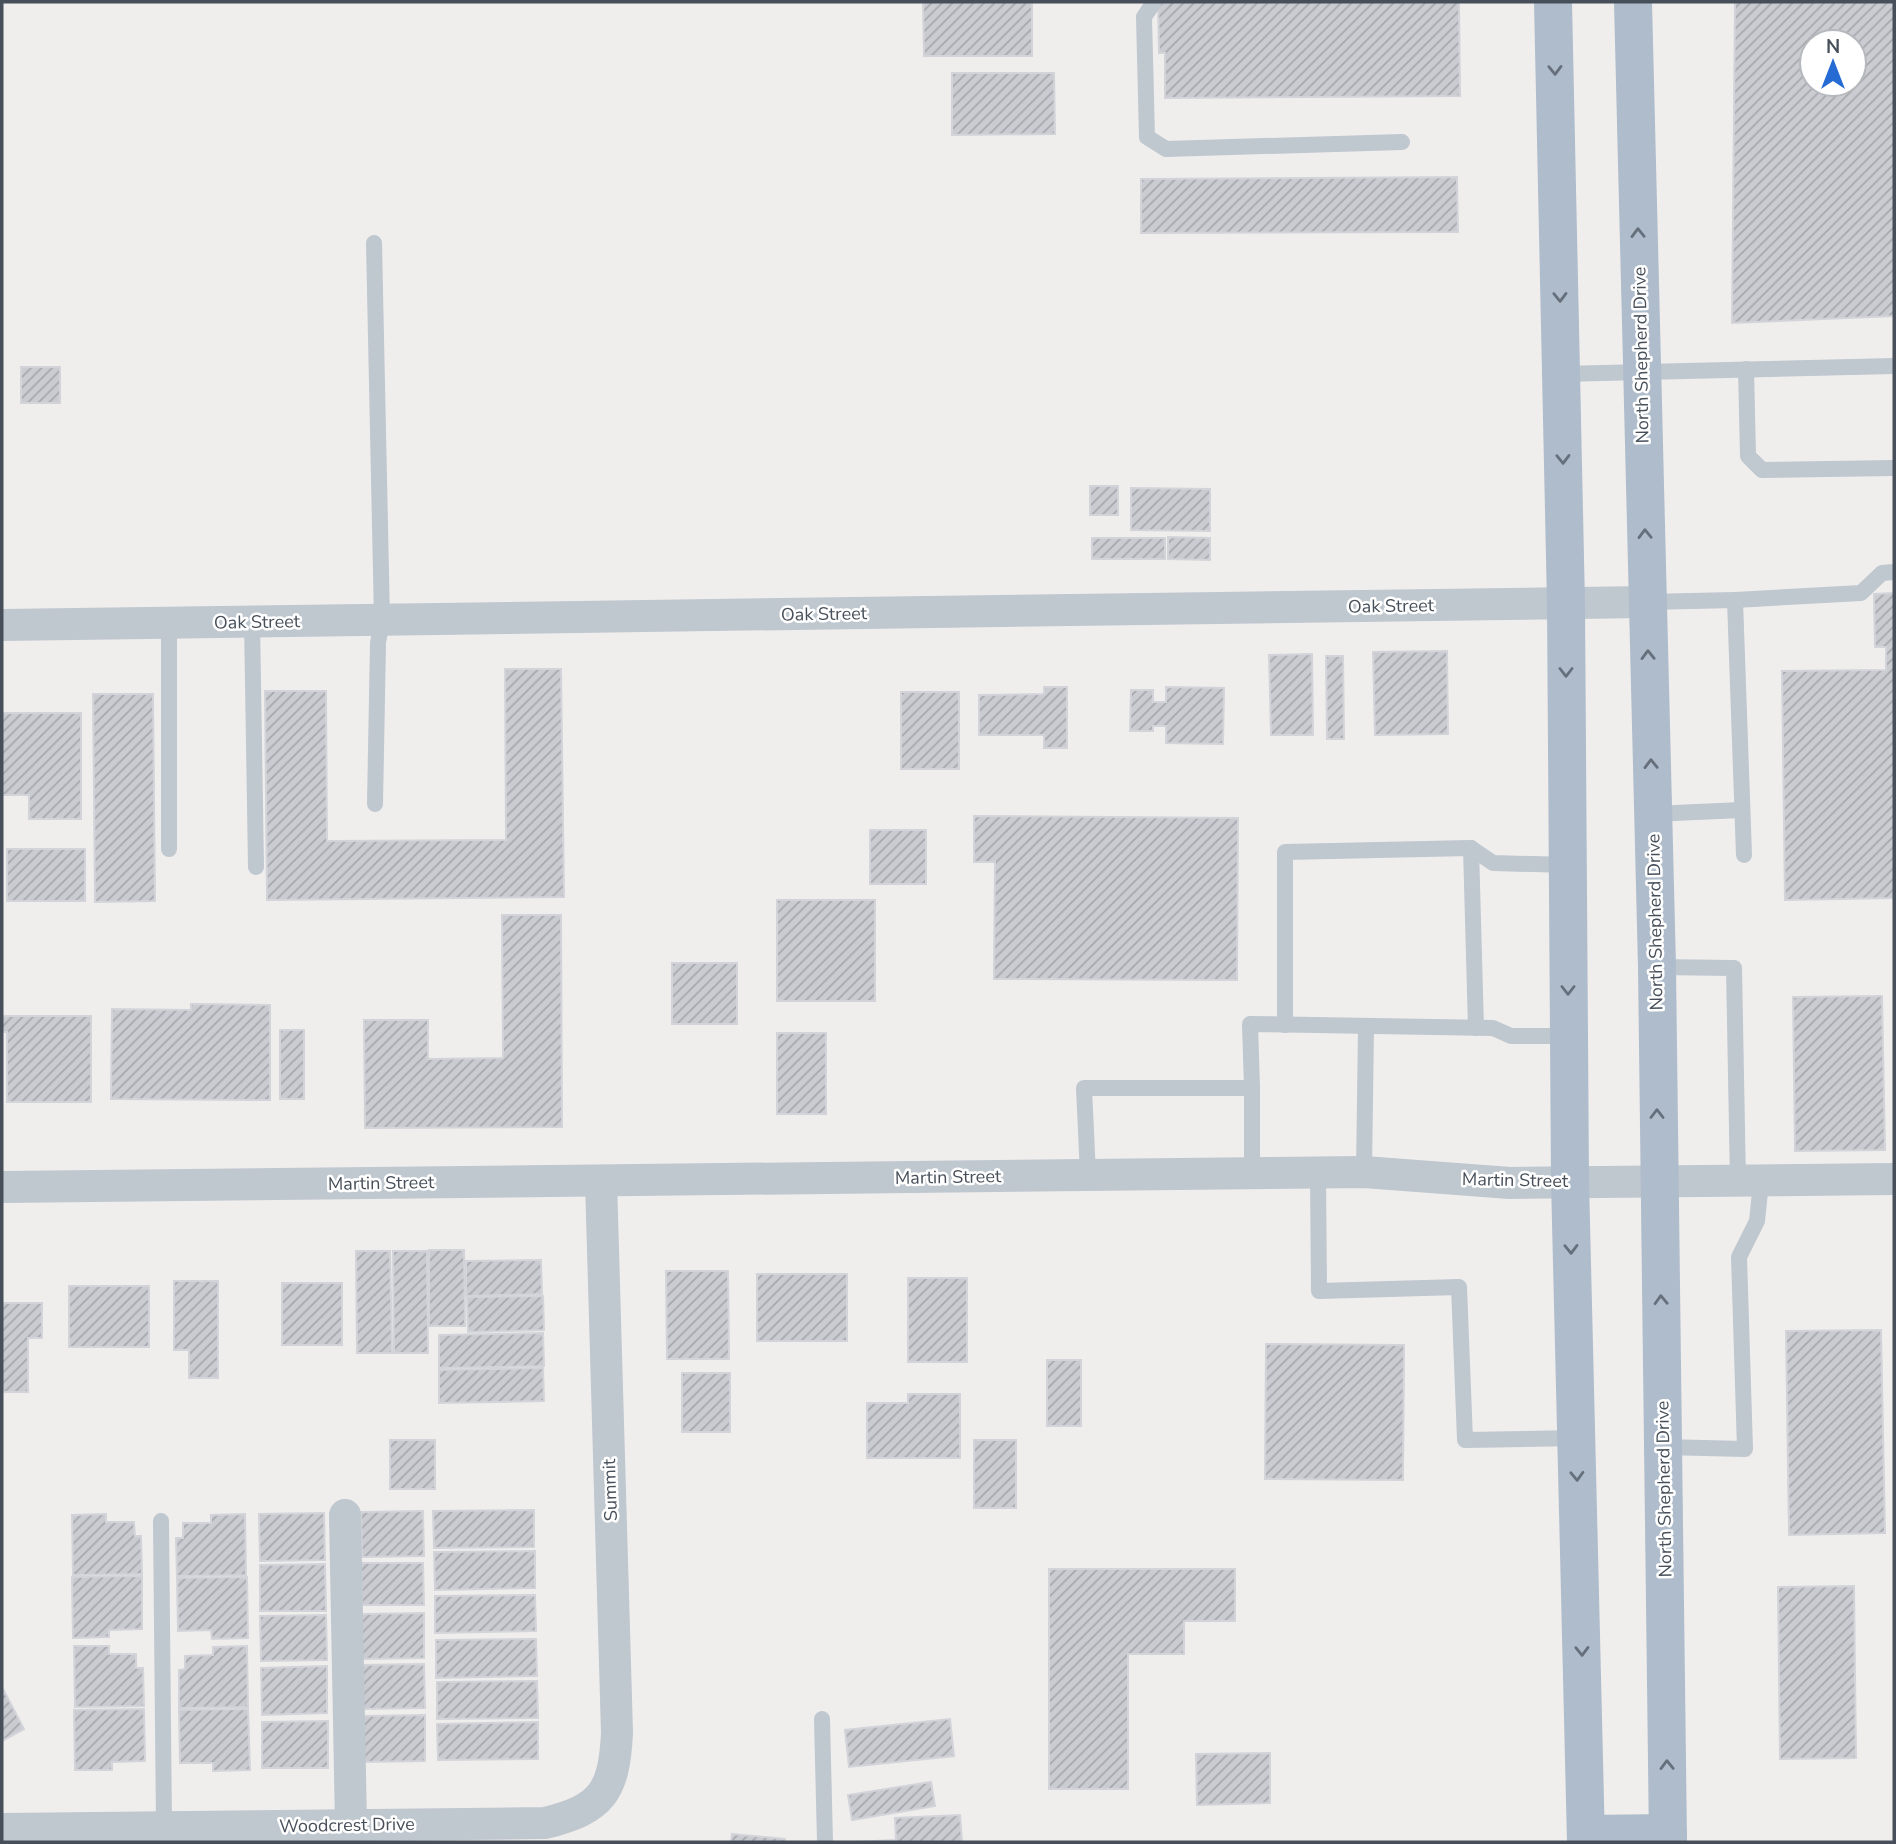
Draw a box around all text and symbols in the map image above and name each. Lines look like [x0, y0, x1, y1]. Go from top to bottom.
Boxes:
north arrow [1798, 28, 1868, 98]
text: N [1826, 34, 1840, 60]
one-way arrow [1547, 65, 1562, 76]
one-way arrow [1631, 227, 1646, 238]
street label: North Shepherd Drive [1627, 266, 1655, 444]
one-way arrow [1552, 292, 1567, 303]
one-way arrow [1555, 454, 1571, 465]
one-way arrow [1638, 528, 1653, 539]
street label: Oak Street [1348, 593, 1435, 619]
street label: Oak Street [781, 601, 868, 627]
street label: Oak Street [214, 609, 301, 635]
one-way arrow [1641, 649, 1656, 660]
one-way arrow [1559, 667, 1574, 678]
one-way arrow [1643, 758, 1659, 768]
street label: North Shepherd Drive [1641, 833, 1669, 1011]
one-way arrow [1560, 985, 1576, 995]
one-way arrow [1649, 1108, 1665, 1118]
street label: Martin Street [895, 1164, 1002, 1190]
street label: Martin Street [1462, 1167, 1569, 1193]
street label: Martin Street [328, 1170, 435, 1196]
one-way arrow [1564, 1244, 1579, 1255]
one-way arrow [1653, 1294, 1668, 1305]
street label: North Shepherd Drive [1650, 1400, 1678, 1578]
street label: Summit [597, 1458, 623, 1522]
one-way arrow [1570, 1471, 1585, 1482]
one-way arrow [1574, 1646, 1590, 1656]
one-way arrow [1659, 1759, 1675, 1769]
street label: Woodcrest Drive [279, 1812, 415, 1838]

